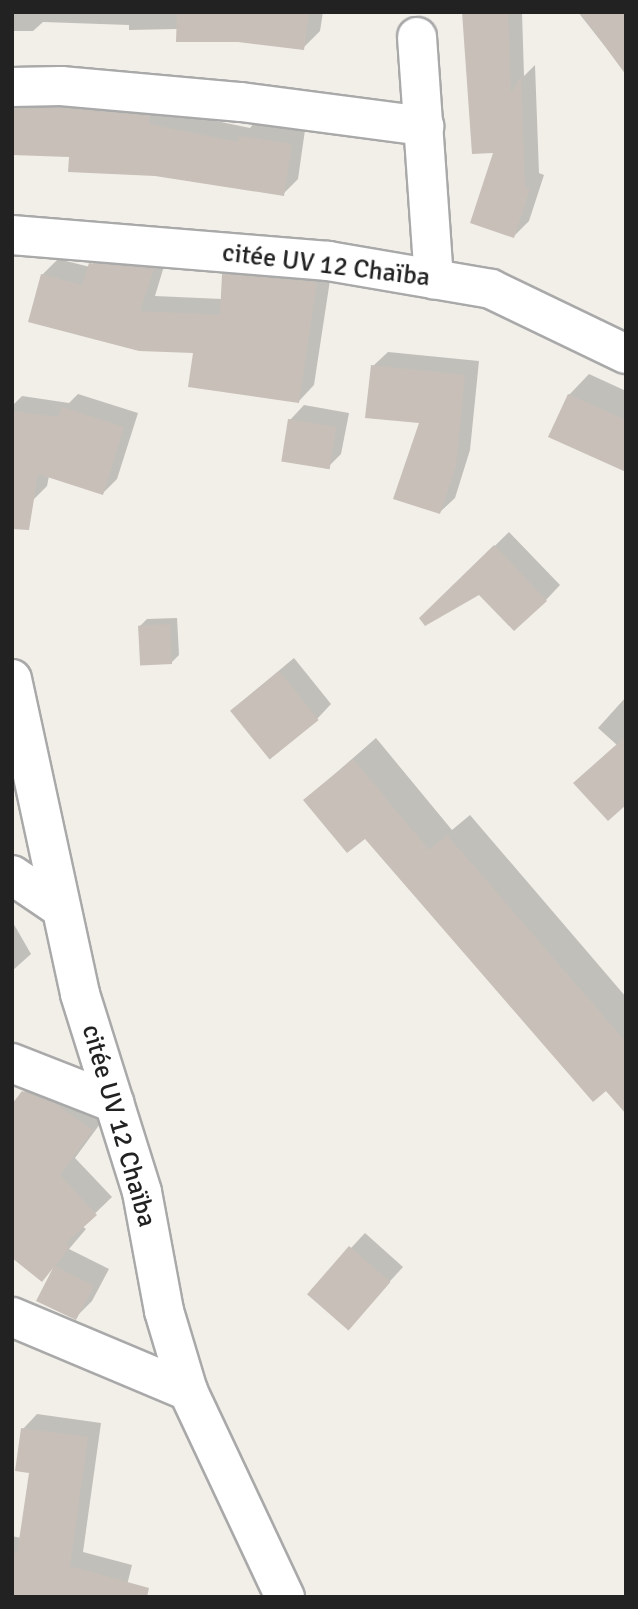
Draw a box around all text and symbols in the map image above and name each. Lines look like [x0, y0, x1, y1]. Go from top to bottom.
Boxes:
street label: citée UV 12 Chaïba [220, 238, 432, 294]
street label: citée UV 12 Chaïba [74, 1021, 162, 1231]

